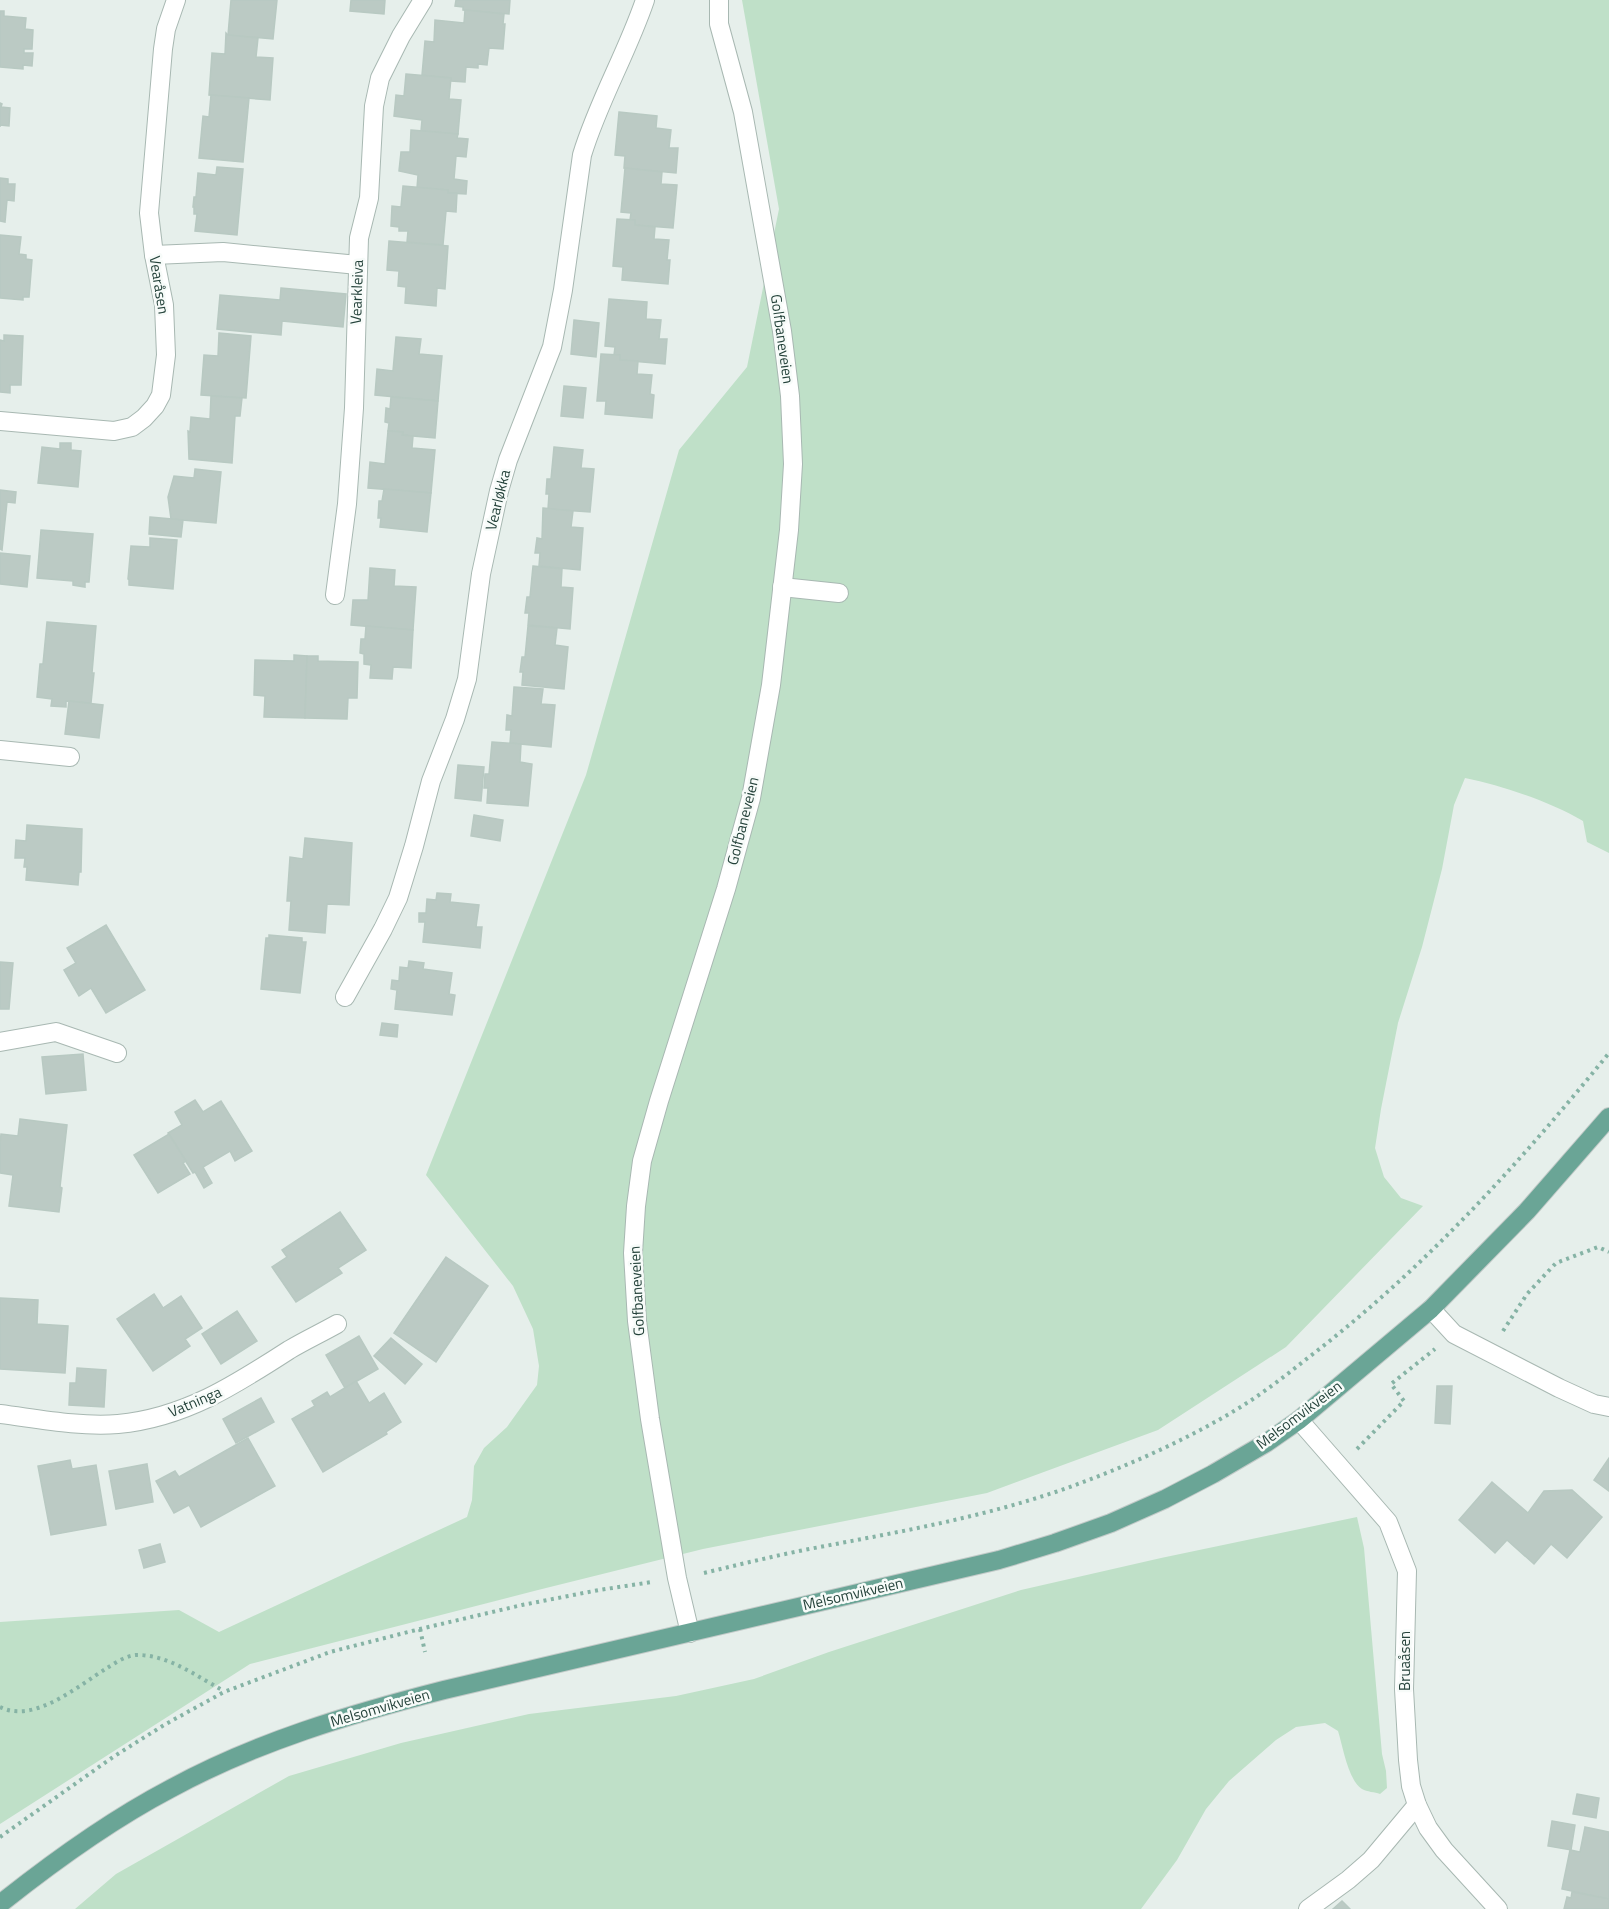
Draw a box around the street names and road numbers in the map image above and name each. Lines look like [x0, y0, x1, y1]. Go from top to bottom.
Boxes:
street label: Vearåsen [144, 254, 175, 316]
street label: Vearkleiva [344, 259, 369, 325]
street label: Golfbaneveien [765, 293, 800, 385]
street label: Vearløkka [479, 467, 516, 533]
street label: Golfbaneveien [720, 774, 765, 867]
street label: Golfbaneveien [623, 1245, 650, 1337]
street label: Melsomvikveien [1251, 1375, 1346, 1455]
street label: Vatninga [165, 1380, 225, 1423]
street label: Melsomvikveien [801, 1571, 905, 1616]
street label: Bruaåsen [1393, 1631, 1416, 1691]
street label: Melsomvikveien [328, 1682, 432, 1733]

